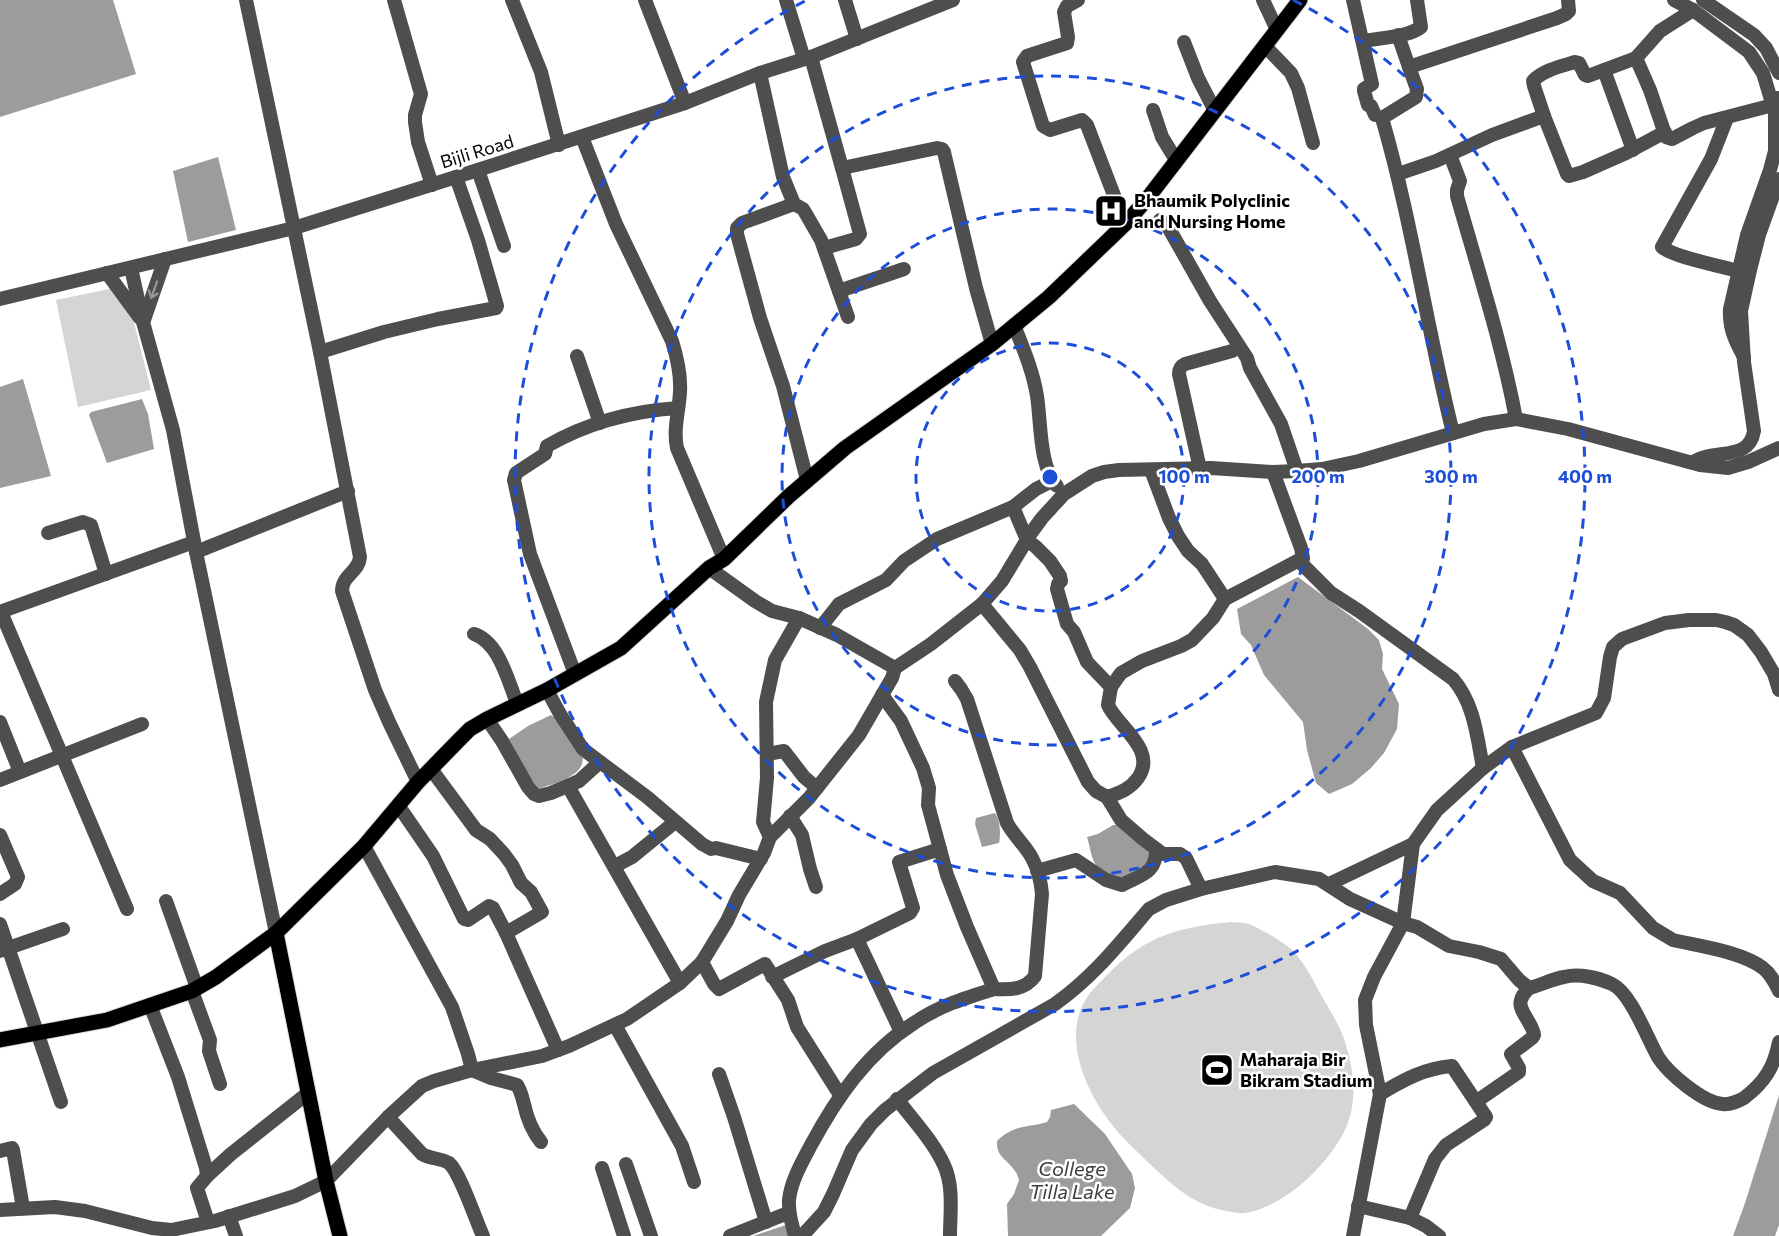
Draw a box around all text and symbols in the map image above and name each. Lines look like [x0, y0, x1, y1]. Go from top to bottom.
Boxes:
street label: Bijli Road [437, 129, 516, 173]
place label: Bhaumik Polyclinic and Nursing Home [1134, 189, 1290, 232]
hospital icon: Bhaumik Polyclinic and Nursing Home [1093, 193, 1129, 229]
one-way arrow [148, 281, 159, 299]
text: 100 m [1158, 465, 1210, 487]
text: 200 m [1291, 465, 1345, 487]
text: 300 m [1424, 465, 1478, 487]
text: 400 m [1558, 465, 1612, 487]
centre of rings [1040, 467, 1060, 487]
place label: Maharaja Bir Bikram Stadium [1240, 1048, 1372, 1091]
sports icon: Maharaja Bir Bikram Stadium [1199, 1052, 1235, 1088]
water label: College Tilla Lake [1029, 1156, 1115, 1203]

